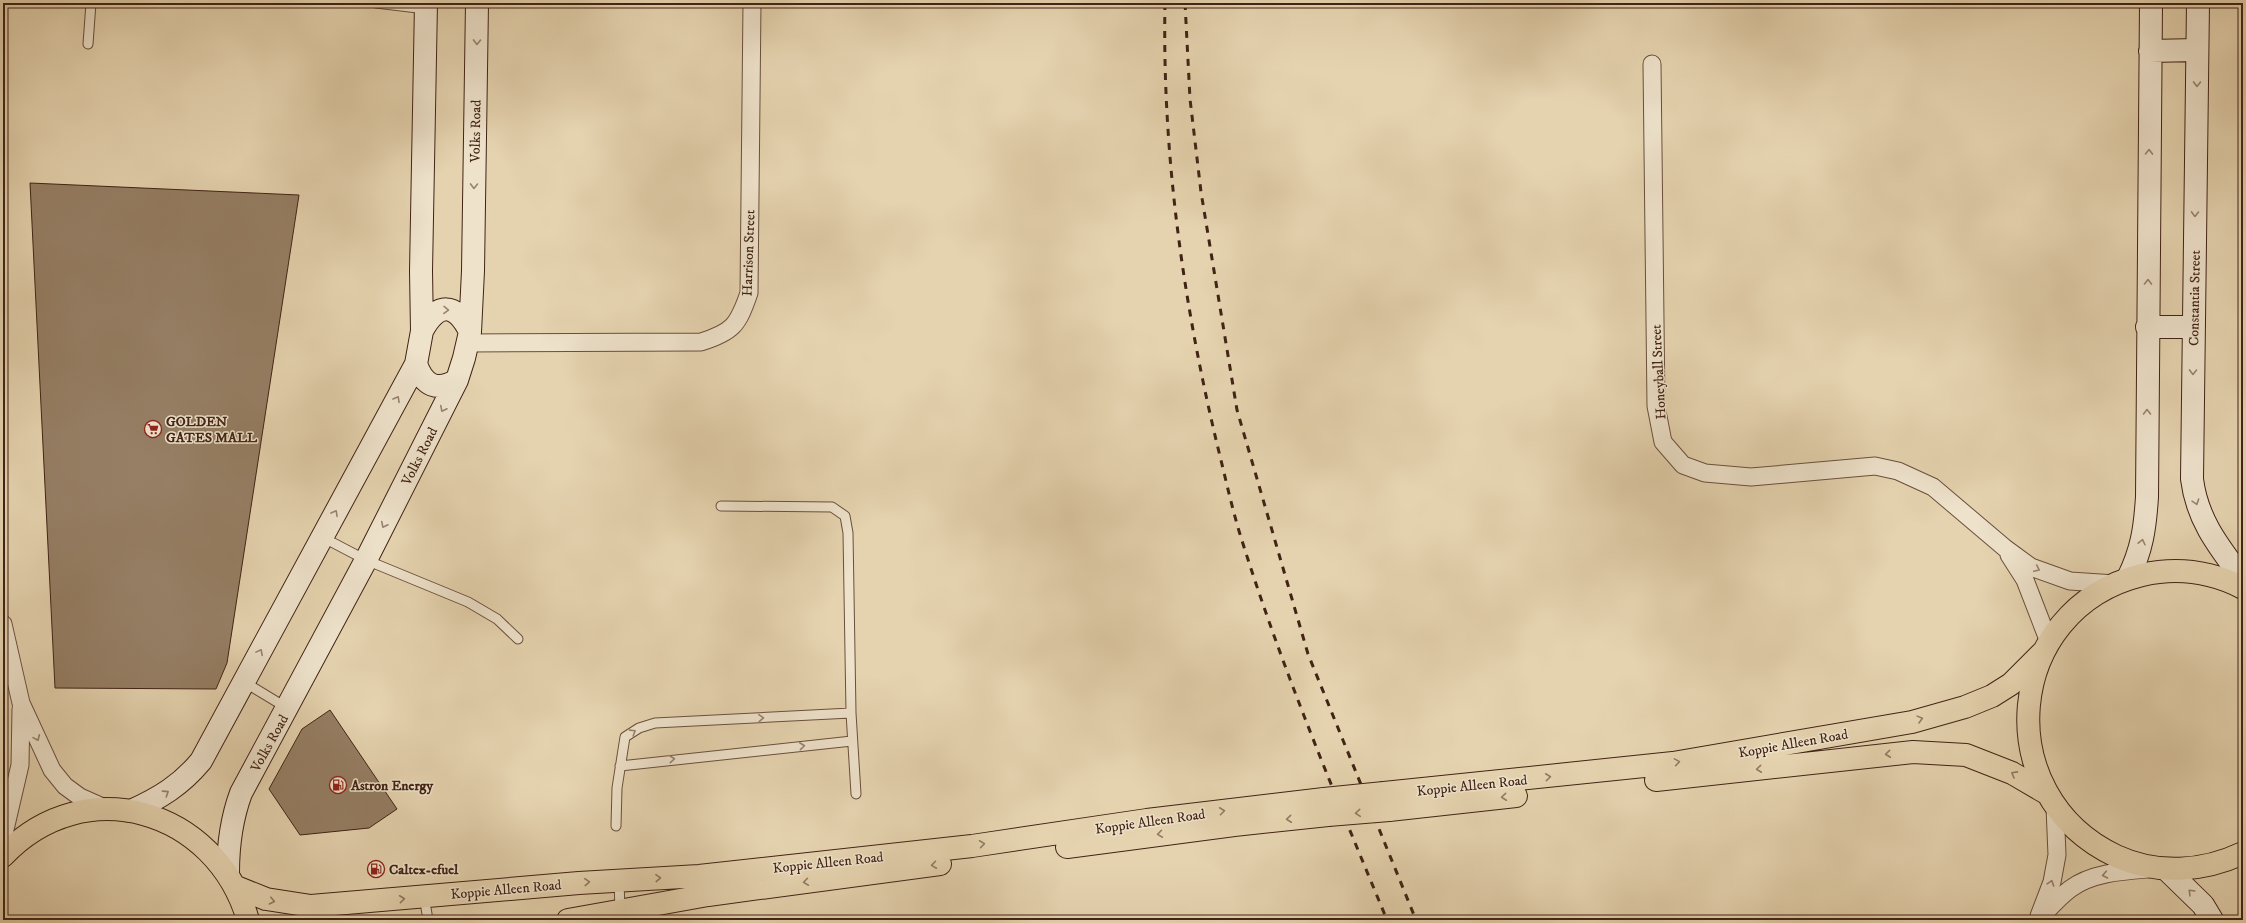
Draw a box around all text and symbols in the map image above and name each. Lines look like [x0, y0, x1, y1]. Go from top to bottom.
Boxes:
one-way arrow [473, 39, 481, 45]
one-way arrow [2193, 81, 2201, 87]
street label: Volks Road [466, 100, 486, 164]
one-way arrow [2145, 149, 2153, 155]
one-way arrow [470, 183, 478, 189]
street label: Harrison Street [738, 209, 760, 297]
one-way arrow [2191, 211, 2199, 217]
street label: Constantia Street [2185, 249, 2205, 346]
one-way arrow [2144, 279, 2152, 285]
one-way arrow [443, 306, 449, 315]
street label: Honeyball Street [1647, 323, 1670, 420]
one-way arrow [2189, 369, 2197, 375]
one-way arrow [392, 396, 400, 403]
one-way arrow [440, 404, 448, 412]
one-way arrow [2143, 409, 2151, 415]
place label: GOLDEN GATES MALL [166, 413, 258, 447]
supermarket icon: GOLDEN GATES MALL [143, 419, 163, 439]
street label: Volks Road [397, 424, 442, 489]
one-way arrow [2191, 498, 2200, 505]
one-way arrow [330, 510, 337, 517]
one-way arrow [381, 520, 389, 528]
one-way arrow [2137, 539, 2146, 546]
one-way arrow [2034, 565, 2041, 573]
one-way arrow [255, 649, 262, 656]
street label: Volks Road [246, 712, 293, 776]
one-way arrow [758, 713, 764, 722]
one-way arrow [1916, 715, 1923, 724]
street label: Koppie Alleen Road [1737, 725, 1849, 762]
one-way arrow [629, 729, 636, 736]
one-way arrow [32, 734, 40, 742]
one-way arrow [799, 742, 805, 751]
one-way arrow [1885, 750, 1891, 759]
one-way arrow [669, 755, 675, 764]
one-way arrow [1674, 758, 1680, 767]
one-way arrow [1756, 764, 1762, 773]
street label: Koppie Alleen Road [1416, 771, 1528, 801]
one-way arrow [2011, 772, 2018, 779]
one-way arrow [1545, 773, 1551, 782]
fuel station icon: Astron Energy [328, 775, 348, 795]
place label: Astron Energy [350, 777, 434, 795]
one-way arrow [162, 791, 169, 798]
one-way arrow [1501, 792, 1507, 801]
street label: Koppie Alleen Road [1094, 805, 1206, 839]
one-way arrow [1219, 807, 1225, 816]
one-way arrow [1355, 808, 1362, 817]
one-way arrow [1286, 814, 1293, 823]
one-way arrow [1157, 830, 1163, 839]
one-way arrow [979, 840, 985, 849]
street label: Koppie Alleen Road [772, 848, 884, 878]
fuel station icon: Caltex-efuel [366, 859, 386, 879]
one-way arrow [931, 860, 938, 869]
place label: Caltex-efuel [389, 861, 459, 879]
one-way arrow [2102, 871, 2109, 879]
one-way arrow [655, 874, 661, 883]
street label: Koppie Alleen Road [450, 876, 562, 904]
one-way arrow [803, 877, 809, 886]
one-way arrow [584, 878, 590, 886]
one-way arrow [2046, 880, 2055, 887]
one-way arrow [2188, 889, 2196, 897]
one-way arrow [399, 894, 405, 903]
one-way arrow [269, 896, 276, 904]

